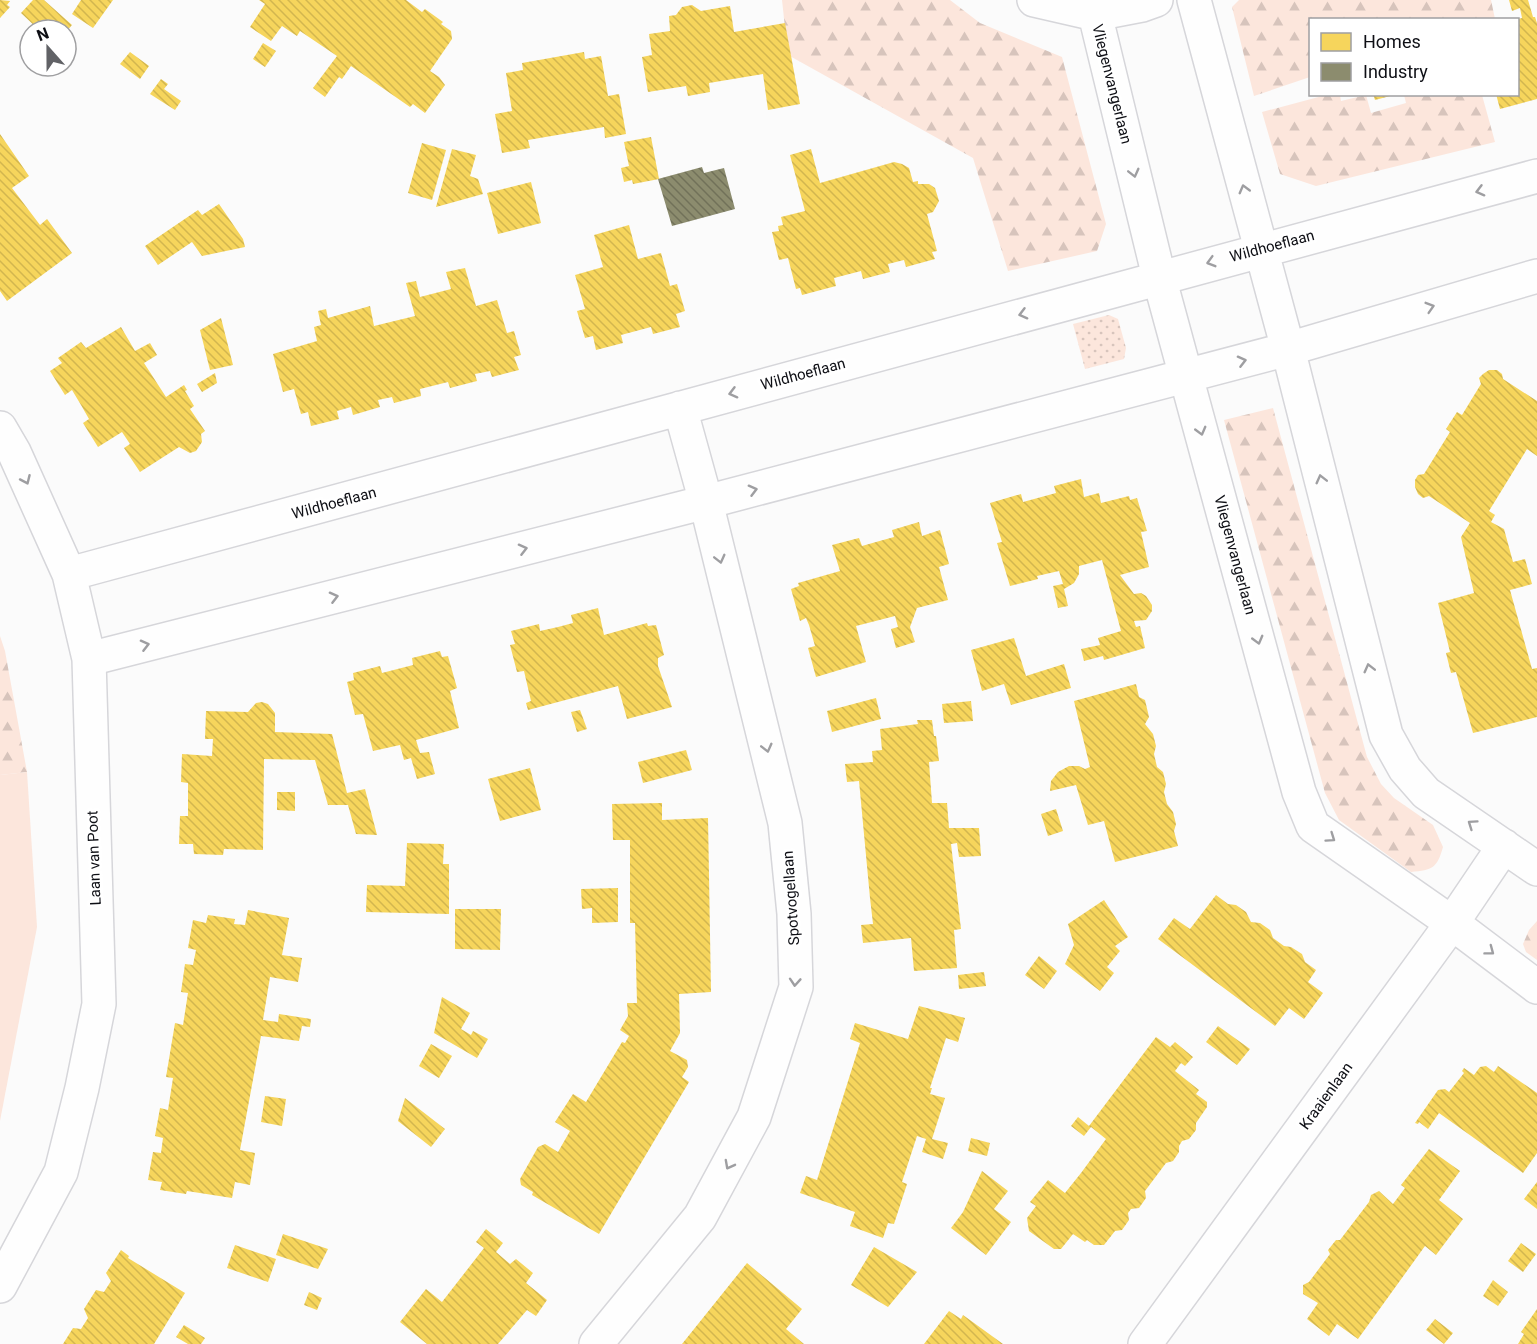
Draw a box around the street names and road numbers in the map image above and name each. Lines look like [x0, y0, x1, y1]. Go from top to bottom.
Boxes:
street label: Vliegenvangerlaan [1088, 22, 1136, 146]
street label: Wildhoeflaan [1228, 226, 1316, 266]
street label: Wildhoeflaan [759, 354, 847, 394]
street label: Wildhoeflaan [290, 483, 378, 523]
street label: Vliegenvangerlaan [1210, 493, 1260, 617]
street label: Laan van Poot [83, 810, 105, 906]
street label: Spotvogellaan [779, 850, 803, 946]
street label: Kraaienlaan [1296, 1059, 1356, 1133]

